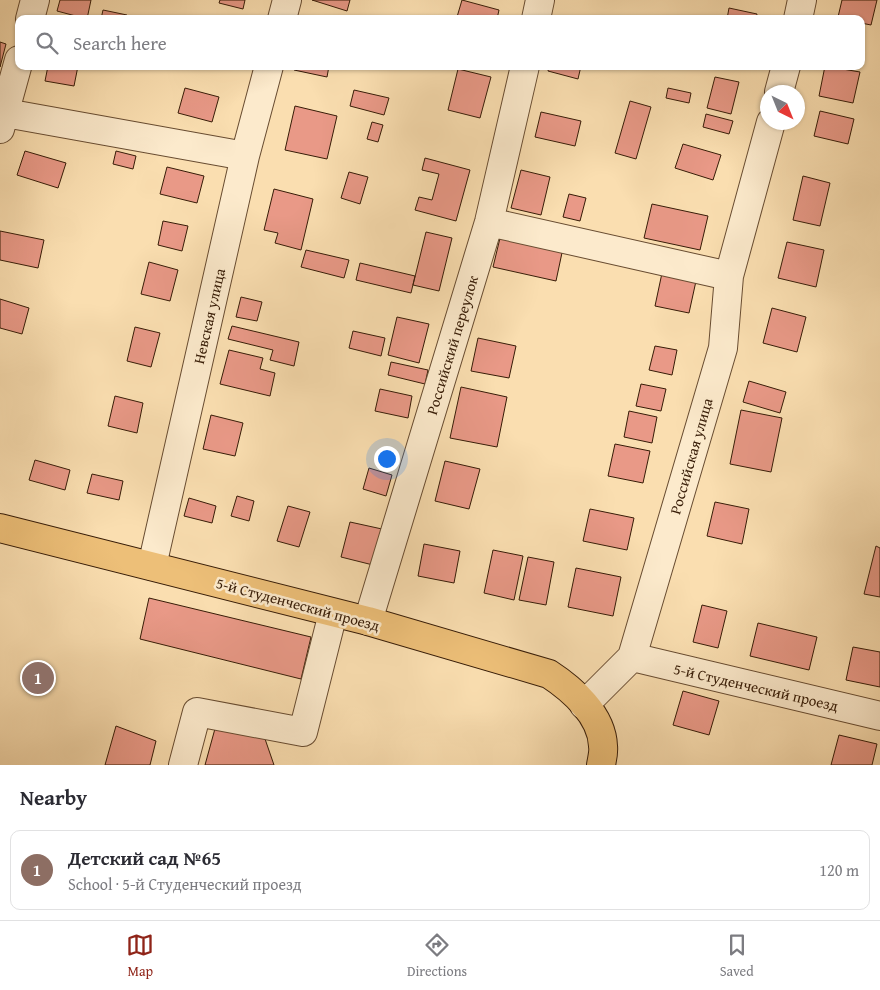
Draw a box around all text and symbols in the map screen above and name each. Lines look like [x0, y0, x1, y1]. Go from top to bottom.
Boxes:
search box [15, 15, 865, 70]
icon: search [33, 29, 61, 57]
text: Search here [73, 29, 167, 57]
north arrow [760, 85, 805, 130]
street label: Невская улица [188, 265, 230, 366]
street label: Российский переулок [421, 273, 483, 417]
street label: Российская улица [664, 395, 718, 517]
your location [374, 446, 400, 472]
street label: 5-й Студенческий проезд [214, 572, 382, 636]
street label: 5-й Студенческий проезд [672, 658, 840, 716]
pin: 1 [22, 659, 54, 697]
text: Nearby [20, 782, 87, 813]
text: Детский сад №65 [68, 844, 221, 872]
text: 1 [33, 858, 41, 882]
text: 120 m [819, 858, 859, 882]
text: School · 5-й Студенческий проезд [68, 872, 302, 896]
tab: Map [126, 931, 154, 981]
tab: Directions [407, 931, 467, 981]
tab: Saved [720, 931, 754, 981]

